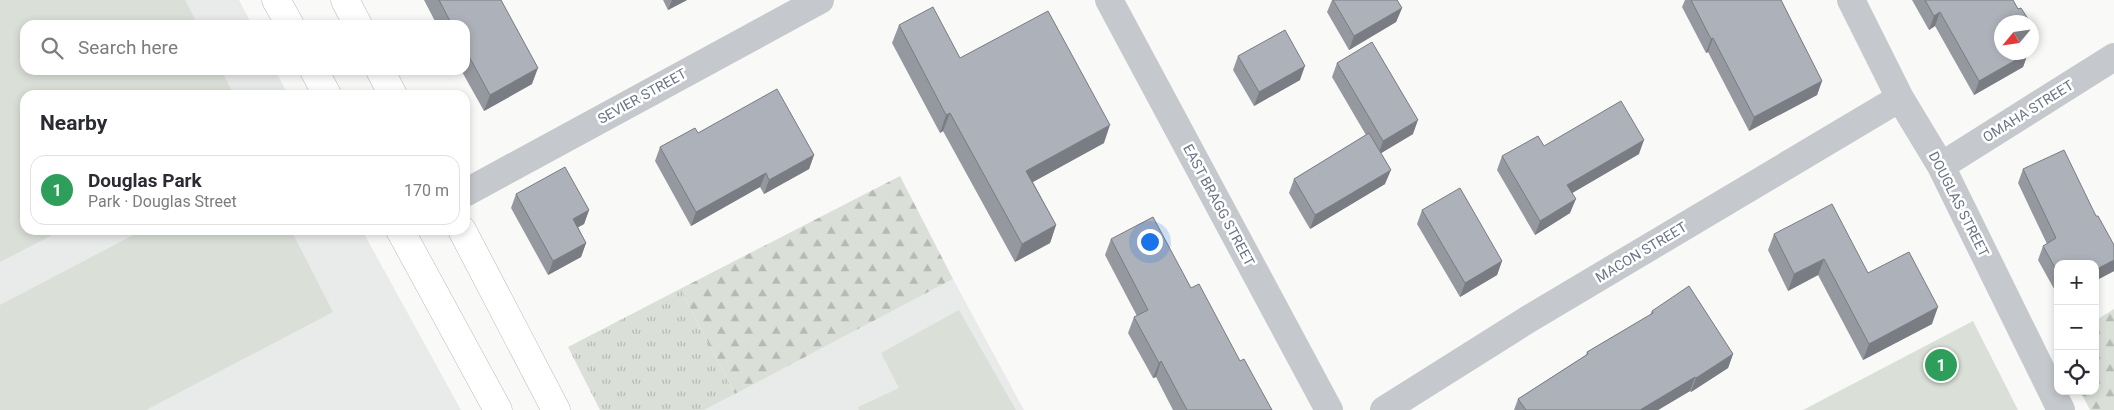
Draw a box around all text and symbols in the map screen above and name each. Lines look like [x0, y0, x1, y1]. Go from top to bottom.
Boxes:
north arrow [1994, 15, 2039, 60]
search box [20, 20, 470, 75]
icon: search [38, 34, 66, 62]
text: Search here [78, 36, 178, 59]
street label: SEVIER STREET [595, 65, 690, 127]
street label: OMAHA STREET [1980, 76, 2077, 145]
text: Nearby [40, 111, 107, 135]
street label: EAST BRAGG STREET [1180, 141, 1258, 269]
street label: DOUGLAS STREET [1926, 149, 1993, 260]
text: Douglas Park [88, 169, 202, 192]
text: 1 [52, 181, 62, 200]
text: 170 m [404, 181, 449, 200]
text: Park · Douglas Street [88, 192, 237, 211]
street label: MACON STREET [1593, 218, 1690, 285]
your location [1137, 229, 1163, 255]
map controls [2054, 260, 2099, 395]
button: + [2054, 260, 2099, 305]
button: − [2054, 305, 2099, 350]
pin: 1 [1925, 346, 1957, 384]
button: locate [2054, 350, 2099, 395]

